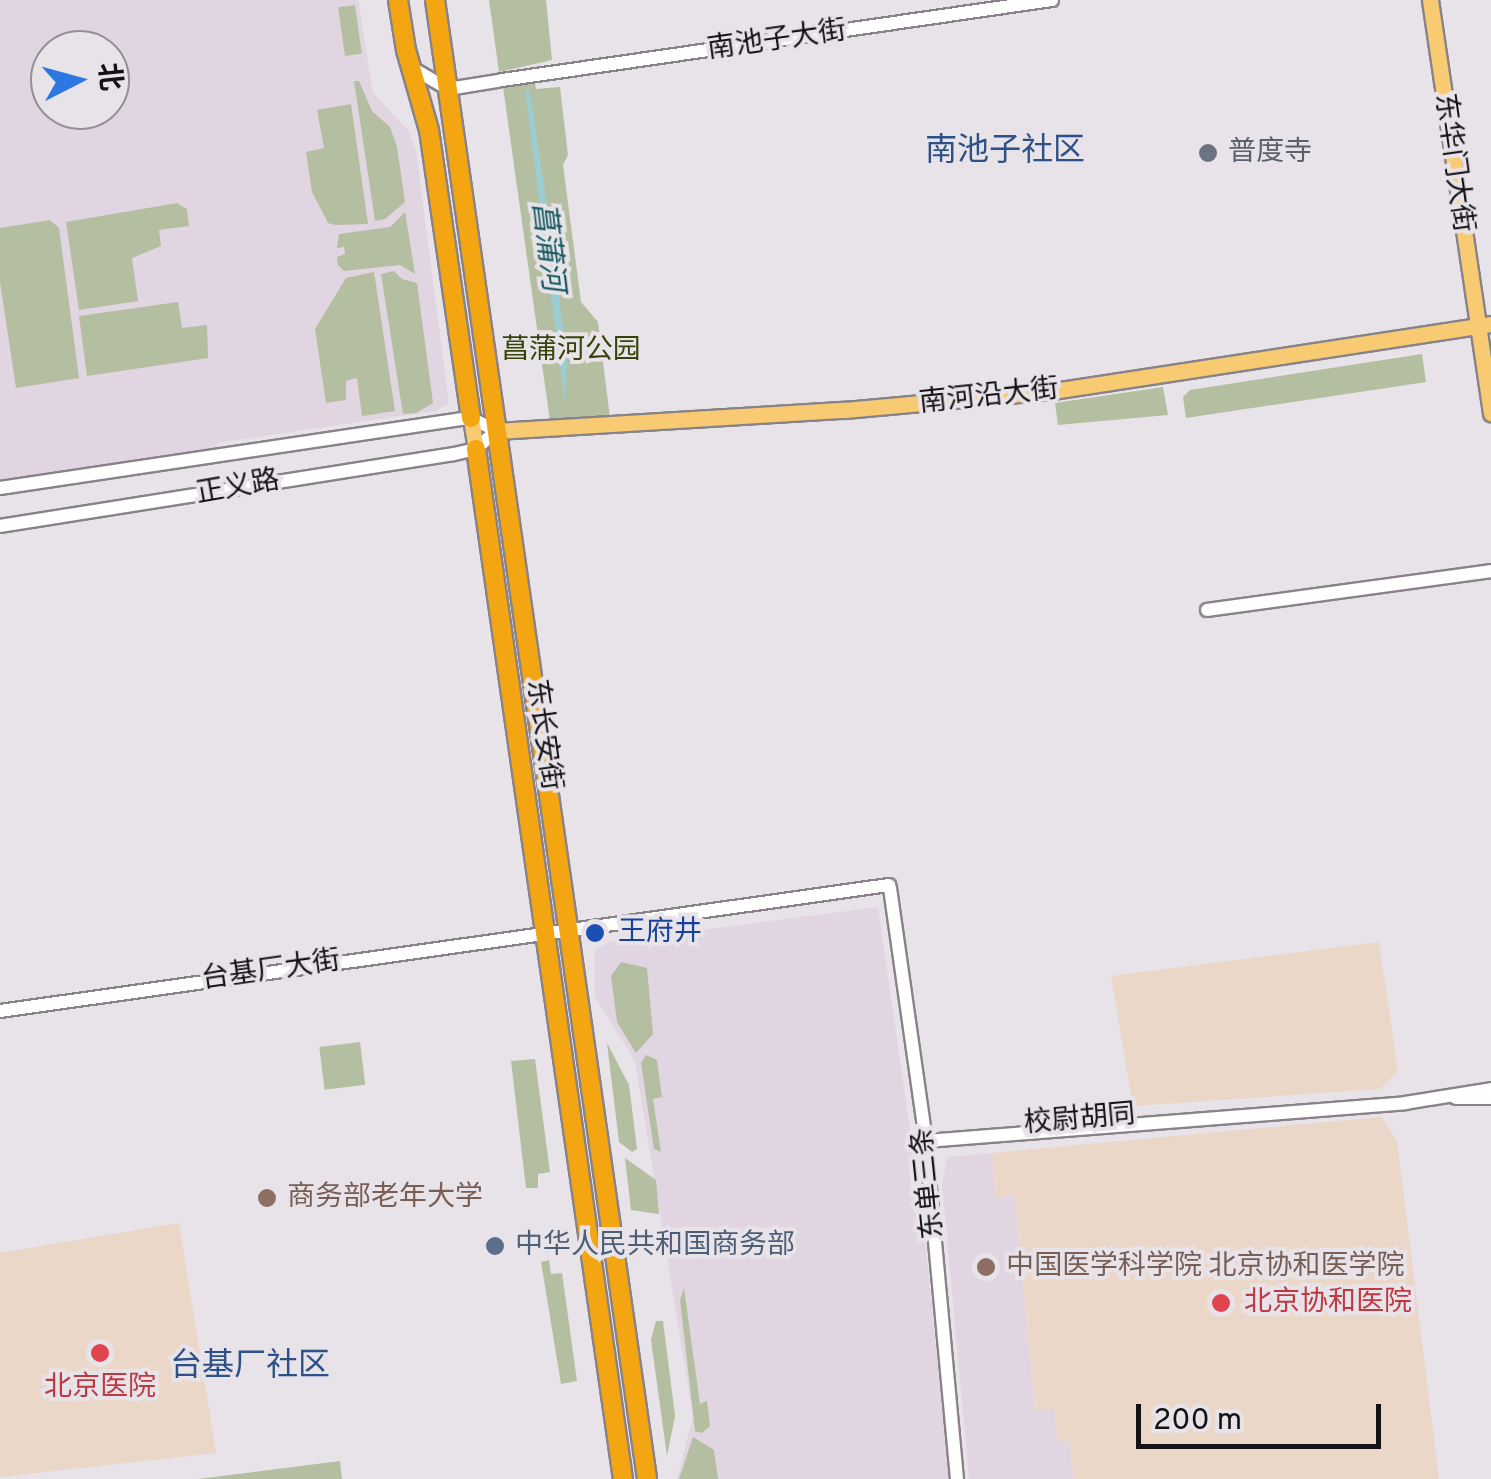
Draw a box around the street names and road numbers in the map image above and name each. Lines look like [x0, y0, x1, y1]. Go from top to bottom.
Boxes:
street label: 南池子大街 [705, 15, 849, 67]
street label: 东华门大街 [1427, 91, 1479, 235]
street label: 南河沿大街 [918, 373, 1060, 421]
street label: 正义路 [194, 464, 282, 512]
street label: 东长安街 [519, 677, 567, 793]
street label: 台基厂大街 [199, 945, 343, 997]
street label: 校尉胡同 [1023, 1098, 1137, 1142]
street label: 东单三条 [906, 1126, 952, 1240]

